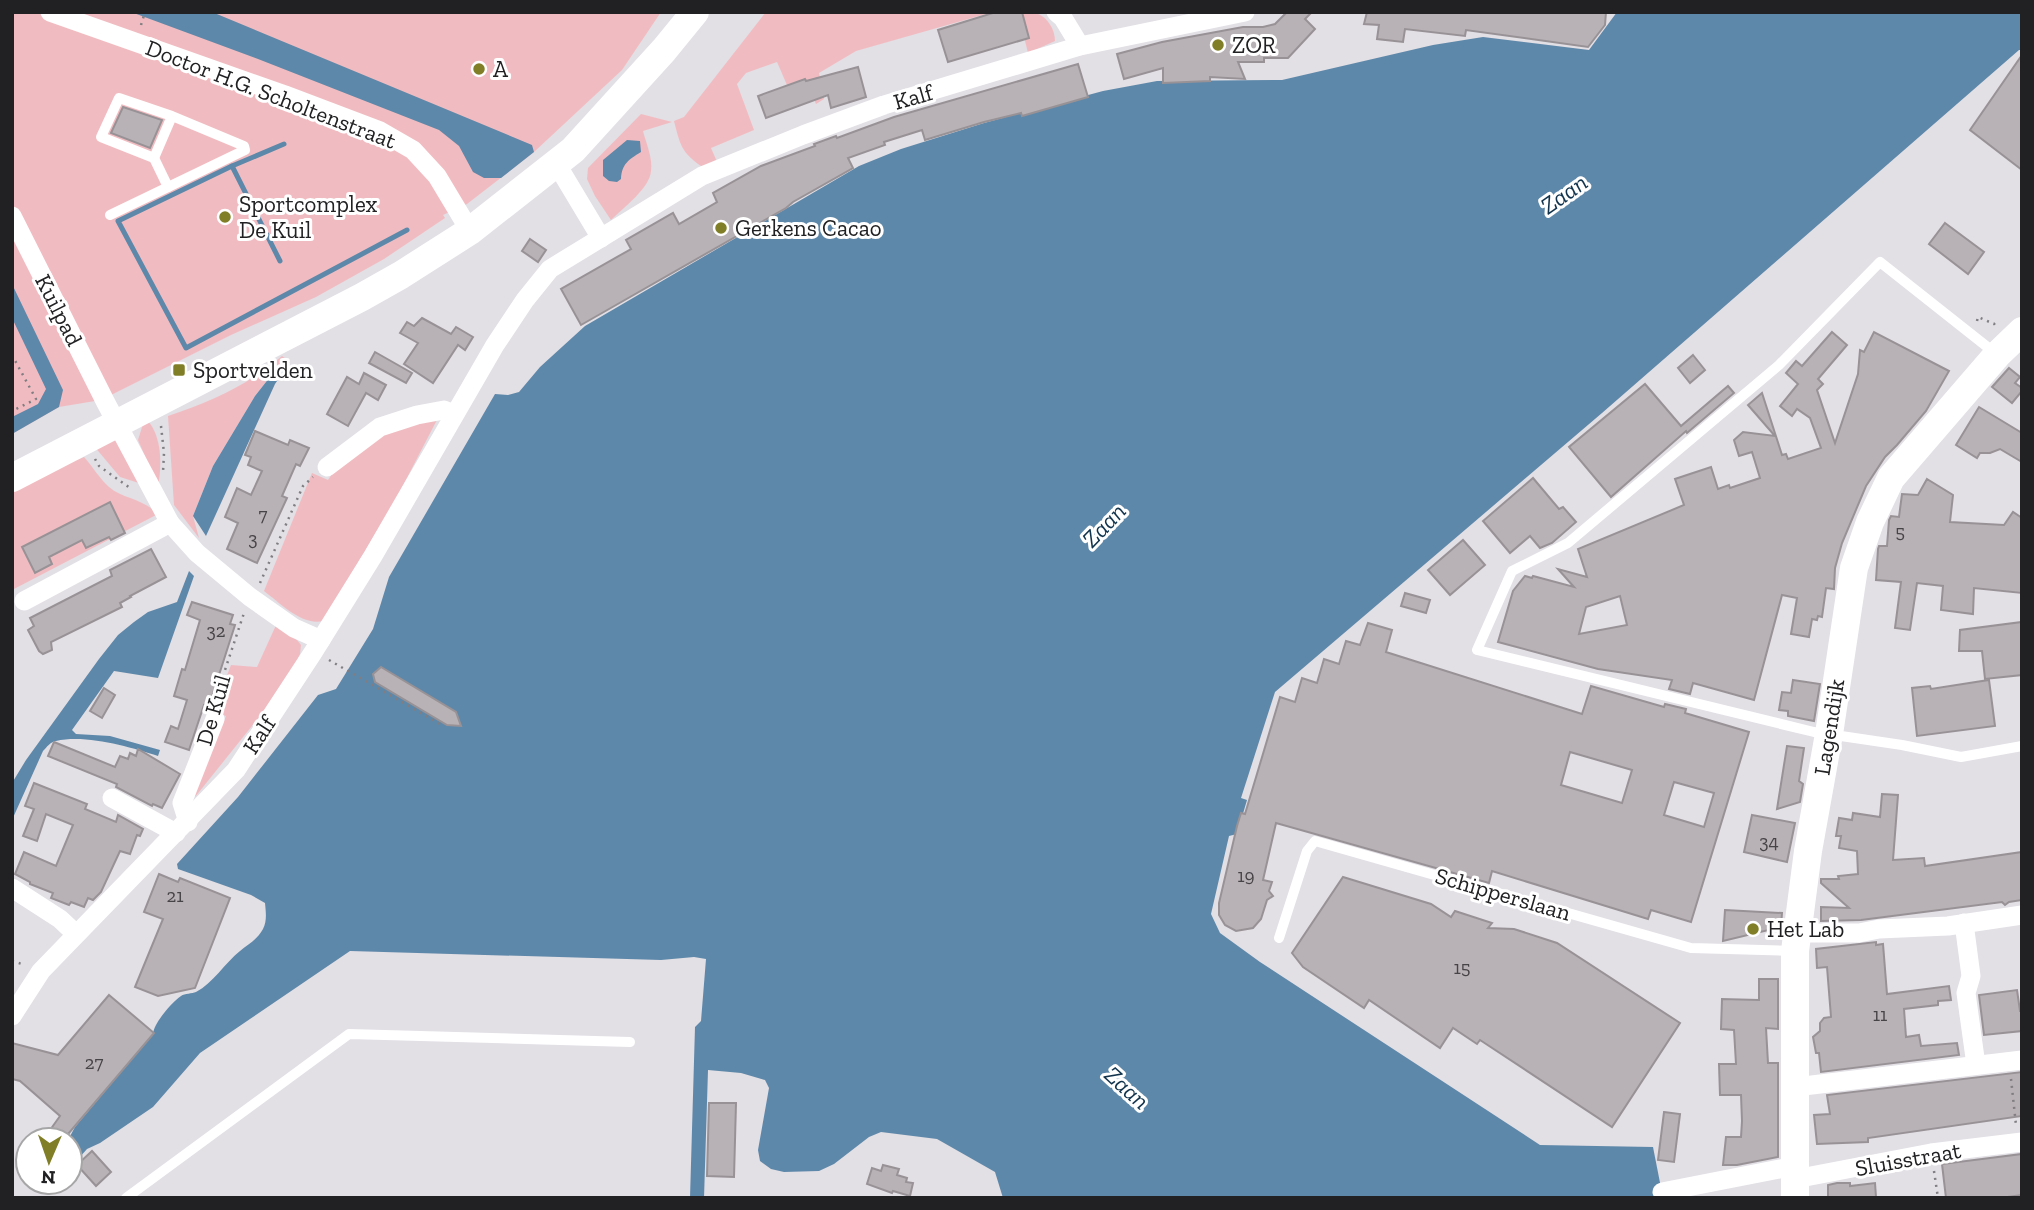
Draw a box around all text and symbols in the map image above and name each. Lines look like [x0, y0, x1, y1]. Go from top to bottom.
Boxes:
place label: ZOR [1232, 31, 1276, 59]
street label: Doctor H.G. Scholtenstraat [142, 33, 401, 155]
marker: ZOR [1210, 37, 1226, 53]
place label: A [493, 55, 509, 83]
marker: A [471, 61, 487, 77]
street label: Kalf [890, 78, 937, 116]
water label: Zaan [1535, 167, 1593, 220]
place label: Sportcomplex De Kuil [239, 190, 378, 244]
marker: Sportcomplex De Kuil [217, 209, 233, 225]
place label: Gerkens Cacao [735, 214, 882, 242]
marker: Gerkens Cacao [713, 220, 729, 236]
street label: Kuilpad [29, 270, 89, 351]
place label: Sportvelden [193, 356, 313, 384]
marker: Sportvelden [171, 362, 187, 378]
water label: Zaan [1076, 496, 1132, 553]
house number: 7 [259, 503, 268, 526]
house number: 5 [1895, 520, 1905, 543]
house number: 3 [248, 527, 258, 550]
house number: 32 [206, 619, 226, 642]
street label: De Kuil [190, 671, 236, 749]
street label: Lagendijk [1808, 677, 1850, 777]
street label: Kalf [237, 709, 282, 759]
house number: 34 [1759, 830, 1779, 853]
street label: Schipperslaan [1432, 861, 1574, 927]
house number: 19 [1237, 864, 1255, 887]
house number: 21 [166, 884, 184, 907]
place label: Het Lab [1767, 915, 1844, 943]
marker: Het Lab [1745, 921, 1761, 937]
house number: 15 [1453, 956, 1471, 979]
house number: 11 [1873, 1003, 1887, 1026]
house number: 27 [85, 1051, 103, 1074]
water label: Zaan [1099, 1060, 1156, 1115]
north arrow [14, 1126, 84, 1196]
street label: Sluisstraat [1853, 1136, 1963, 1182]
text: N [41, 1166, 56, 1189]

